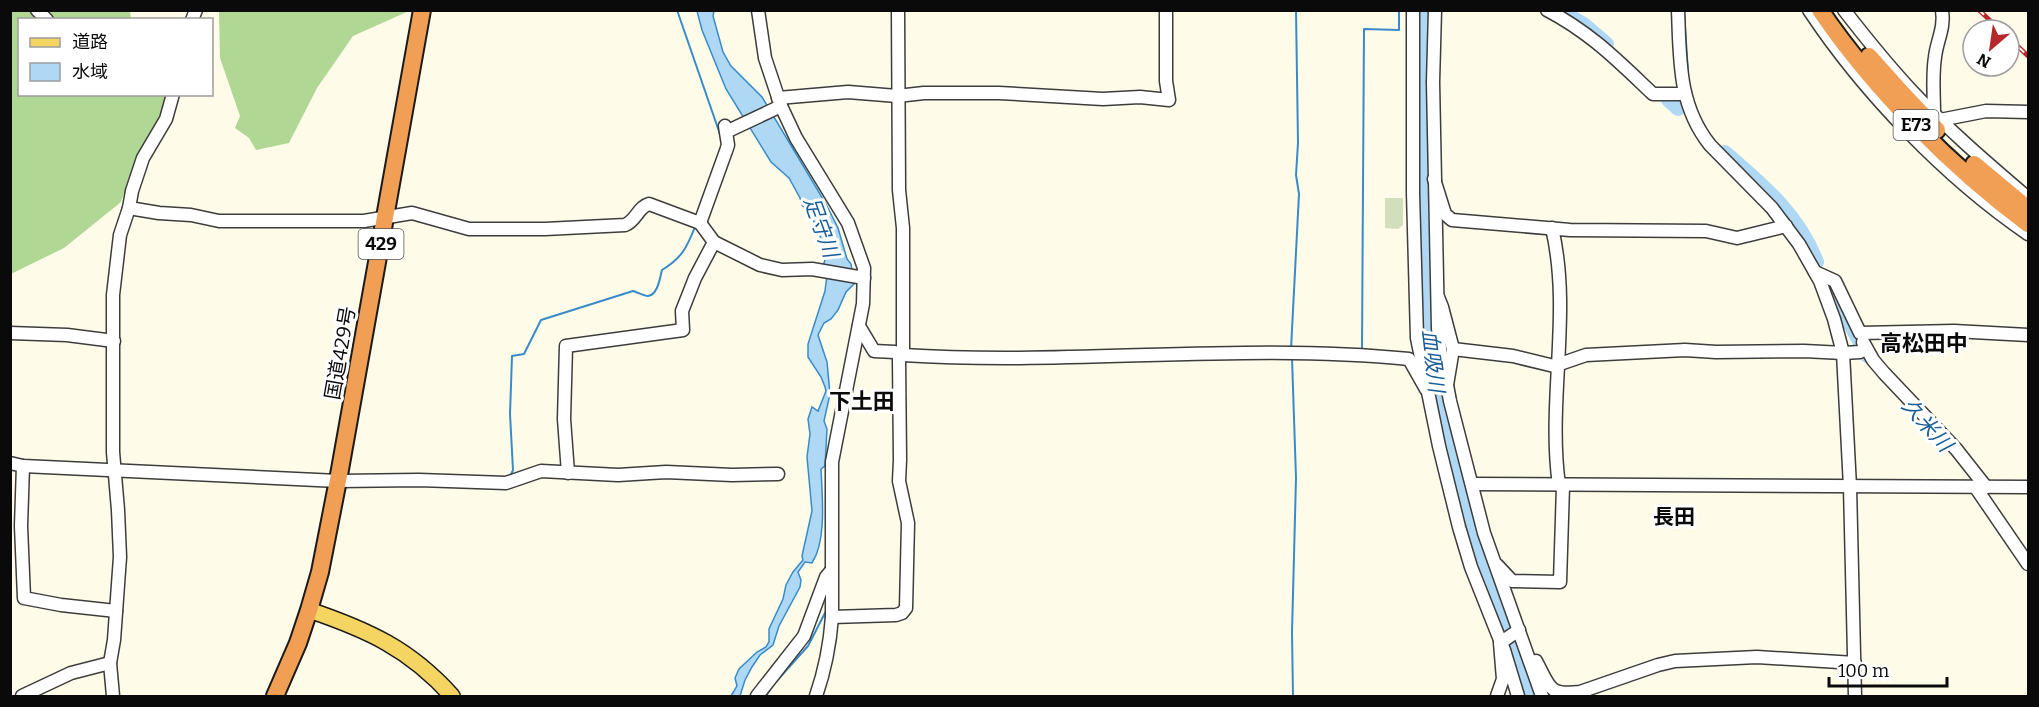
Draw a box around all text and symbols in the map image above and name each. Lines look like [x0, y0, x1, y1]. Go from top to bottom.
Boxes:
legend [18, 18, 213, 96]
north arrow [1961, 18, 2021, 78]
text: 道路 [72, 31, 108, 53]
text: N [1974, 49, 1994, 72]
text: 水域 [72, 61, 108, 83]
road number: E73 [1894, 110, 1938, 140]
water label: 足守川 [798, 193, 845, 263]
road number: 429 [358, 229, 404, 259]
street label: 国道429号 [320, 304, 360, 402]
water label: 血吸川 [1416, 328, 1450, 396]
district label: 高松田中 [1880, 330, 1968, 357]
district label: 下土田 [829, 388, 895, 415]
water label: 久米川 [1896, 393, 1959, 459]
district label: 長田 [1653, 504, 1695, 530]
scale bar [1829, 650, 1948, 688]
text: 100 m [1838, 660, 1889, 682]

